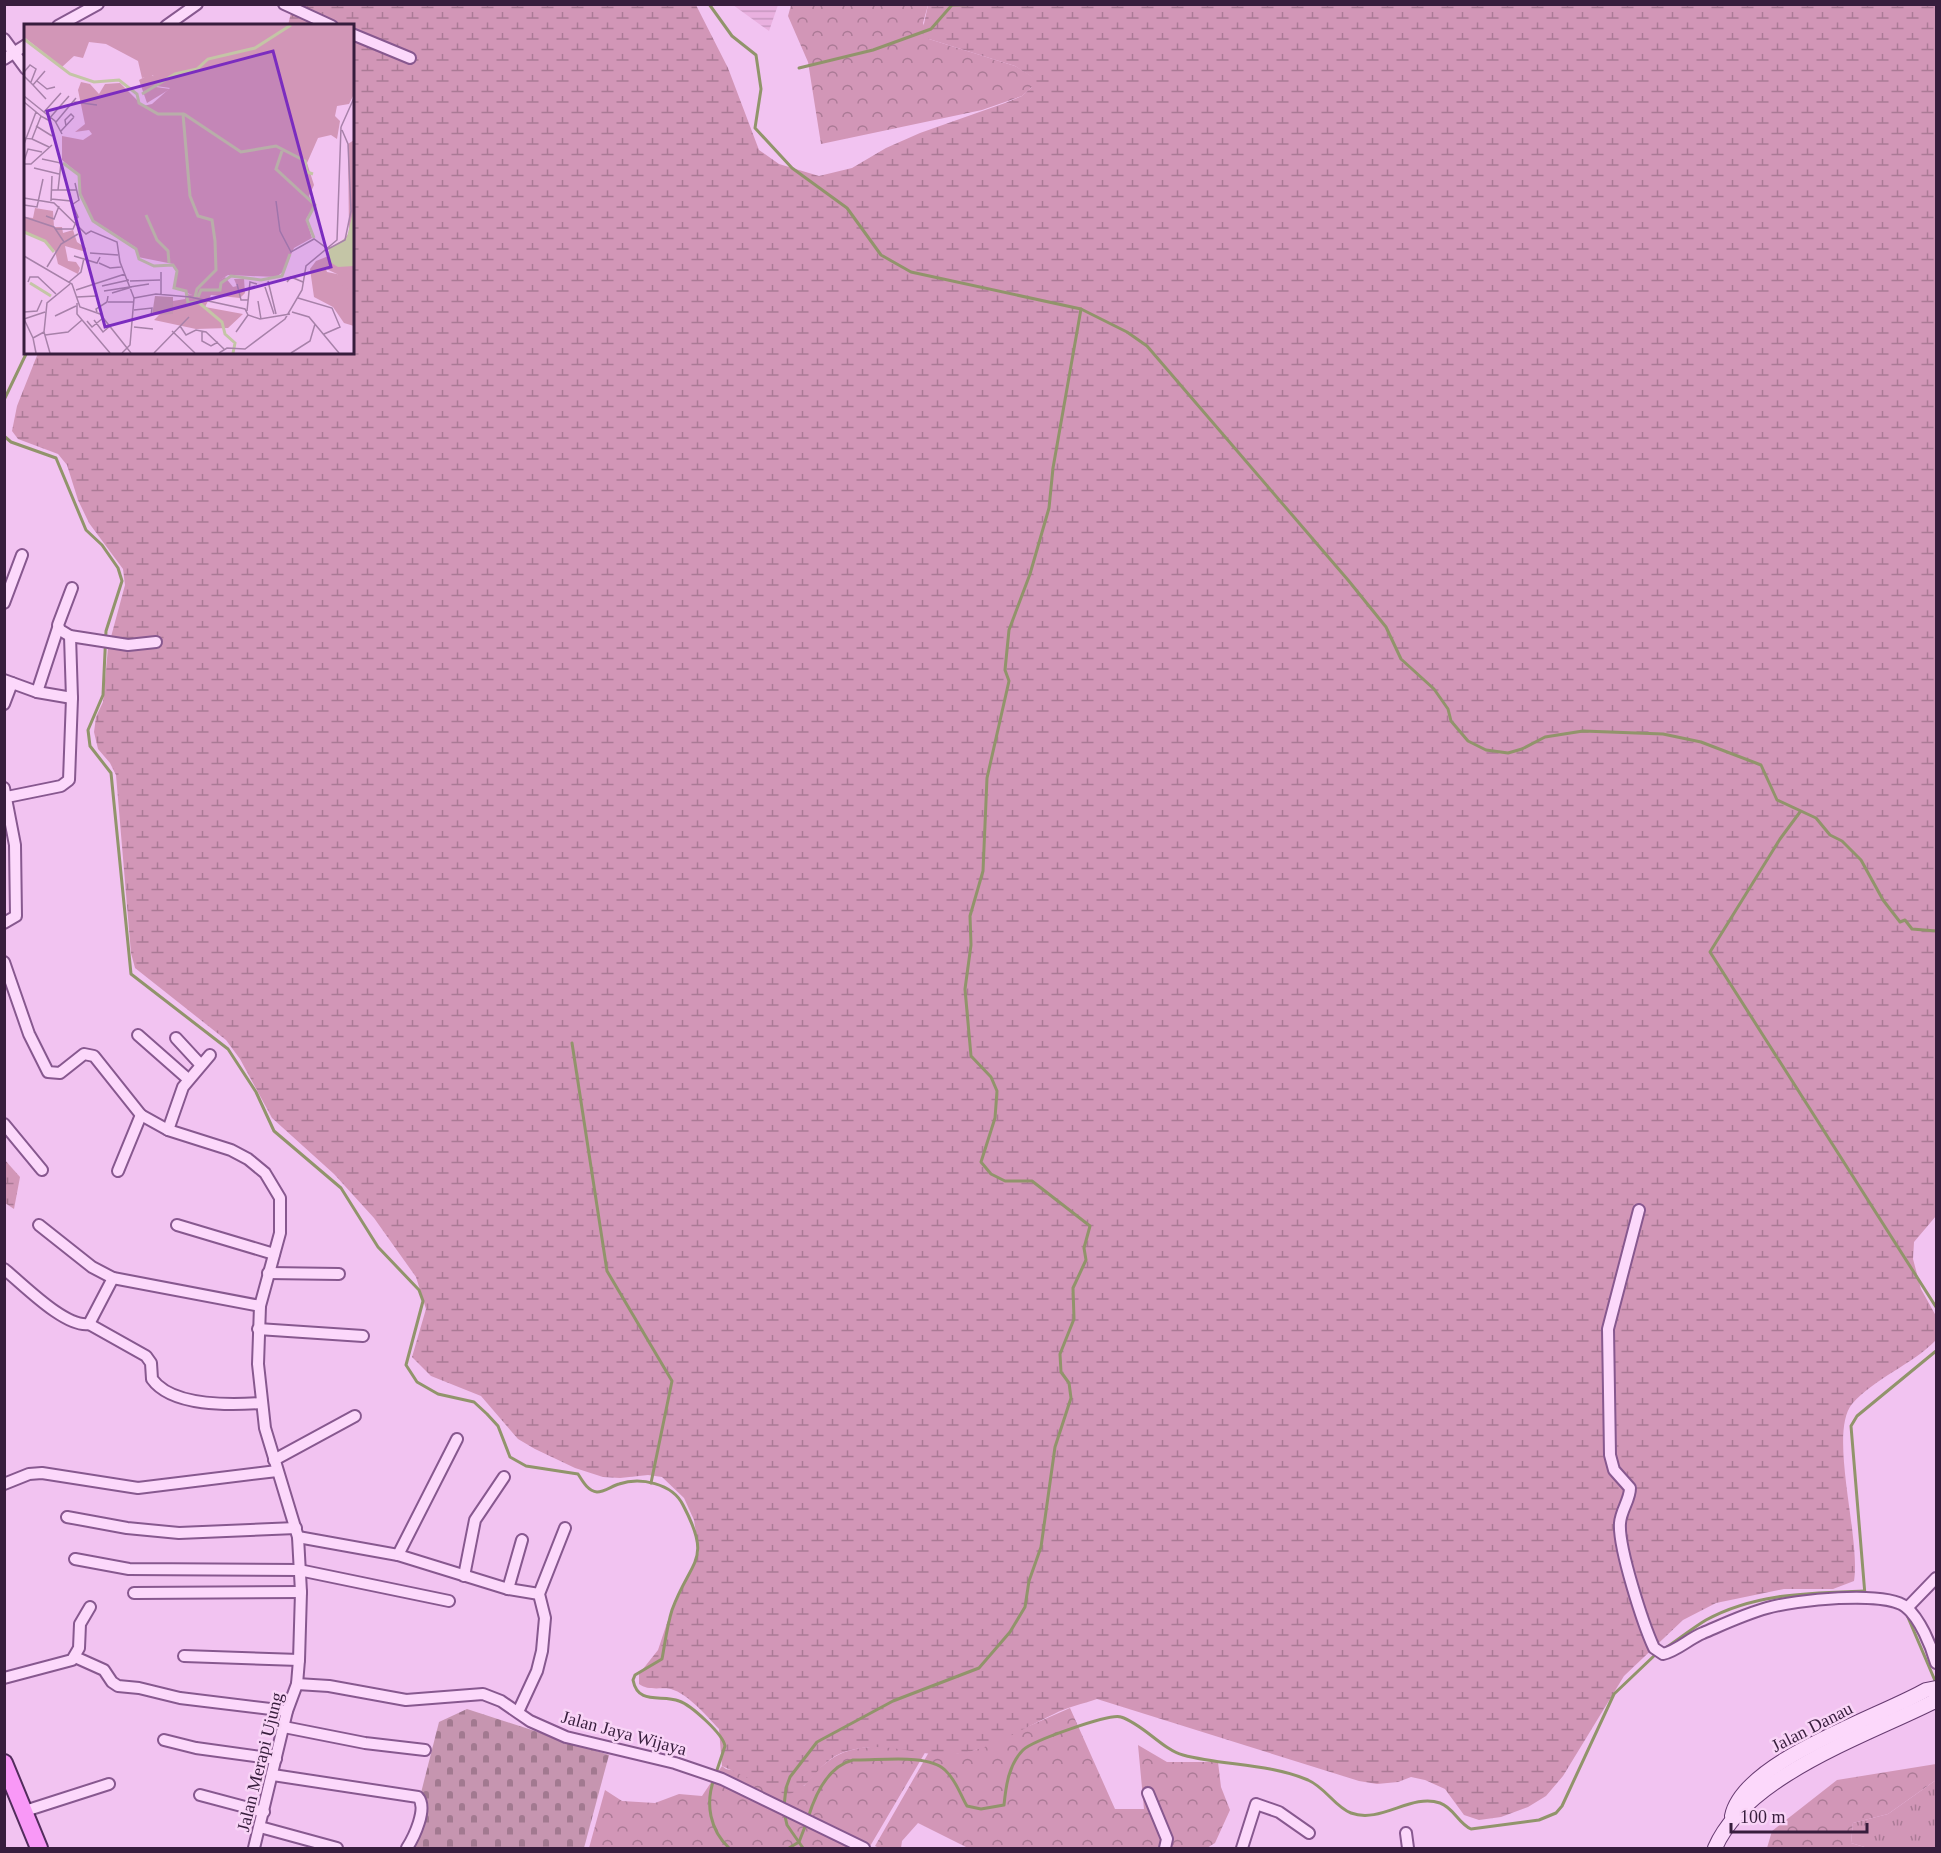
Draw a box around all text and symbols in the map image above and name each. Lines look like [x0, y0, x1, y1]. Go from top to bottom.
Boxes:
inset map [24, 24, 354, 354]
street label: Jalan Merapi Ujung [233, 1690, 287, 1834]
street label: Jalan Danau [1768, 1698, 1856, 1756]
street label: Jalan Jaya Wijaya [559, 1707, 689, 1759]
scale bar [1731, 1796, 1868, 1834]
text: 100 m [1740, 1807, 1786, 1827]

